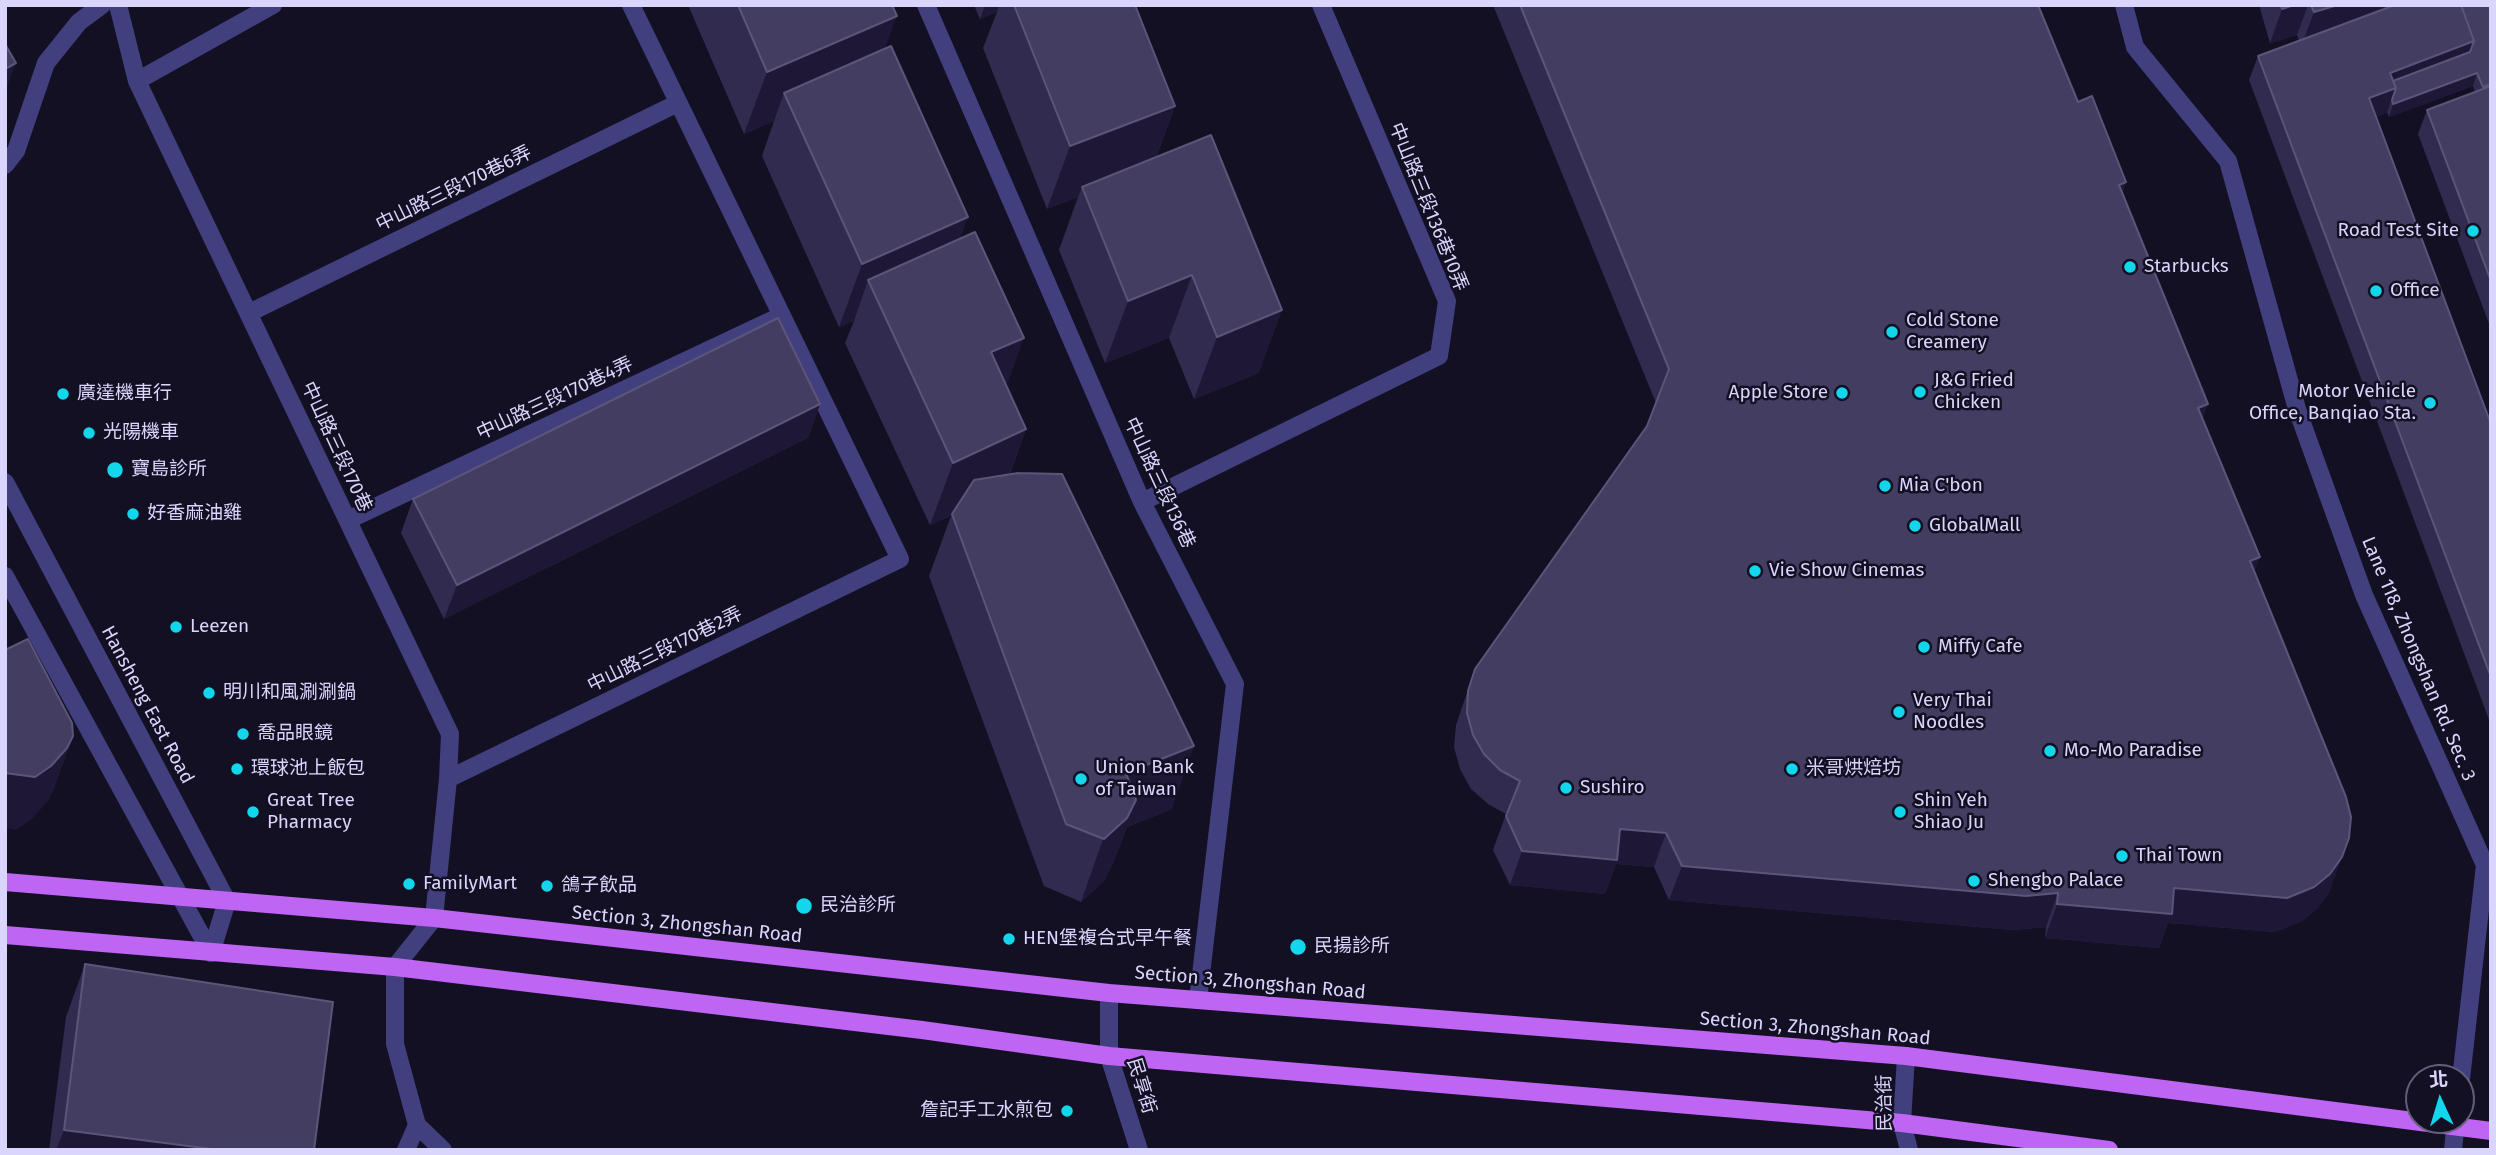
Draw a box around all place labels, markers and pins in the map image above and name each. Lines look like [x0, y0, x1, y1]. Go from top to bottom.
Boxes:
place label: Road Test Site [2338, 220, 2459, 242]
marker: Road Test Site [2465, 223, 2481, 239]
place label: Starbucks [2144, 256, 2229, 278]
marker: Starbucks [2122, 259, 2138, 275]
place label: Office [2390, 280, 2439, 302]
marker: Office [2368, 283, 2384, 299]
place label: Cold Stone Creamery [1906, 310, 1999, 354]
marker: Cold Stone Creamery [1884, 324, 1900, 340]
place label: J&G Fried Chicken [1934, 370, 2014, 414]
place label: Motor Vehicle Office, Banqiao Sta. [2249, 381, 2416, 425]
place label: Apple Store [1729, 382, 1828, 404]
place label: 廣達機車行 [77, 383, 172, 405]
marker: J&G Fried Chicken [1912, 384, 1928, 400]
marker: Apple Store [1834, 385, 1850, 401]
marker: 廣達機車行 [55, 386, 71, 402]
marker: Motor Vehicle Office, Banqiao Sta. [2422, 395, 2438, 411]
place label: 光陽機車 [103, 422, 179, 444]
marker: 光陽機車 [81, 425, 97, 441]
place label: 寶島診所 [131, 459, 207, 481]
marker: 寶島診所 [105, 460, 125, 480]
place label: Mia C'bon [1899, 475, 1983, 497]
marker: Mia C'bon [1877, 478, 1893, 494]
place label: 好香麻油雞 [147, 503, 242, 525]
marker: 好香麻油雞 [125, 506, 141, 522]
place label: GlobalMall [1929, 515, 2020, 537]
marker: GlobalMall [1907, 518, 1923, 534]
place label: Vie Show Cinemas [1769, 560, 1924, 582]
marker: Vie Show Cinemas [1747, 563, 1763, 579]
place label: Leezen [190, 616, 249, 638]
marker: Leezen [168, 619, 184, 635]
place label: Miffy Cafe [1938, 636, 2023, 658]
marker: Miffy Cafe [1916, 639, 1932, 655]
place label: 明川和風涮涮鍋 [223, 682, 356, 704]
marker: 明川和風涮涮鍋 [201, 685, 217, 701]
place label: Very Thai Noodles [1913, 690, 1992, 734]
marker: Very Thai Noodles [1891, 704, 1907, 720]
place label: 喬品眼鏡 [257, 723, 333, 745]
marker: 喬品眼鏡 [235, 726, 251, 742]
place label: Mo-Mo Paradise [2064, 740, 2202, 762]
marker: Mo-Mo Paradise [2042, 743, 2058, 759]
place label: Union Bank of Taiwan [1095, 757, 1194, 801]
place label: 環球池上飯包 [251, 758, 365, 780]
place label: 米哥烘焙坊 [1806, 758, 1901, 780]
marker: 環球池上飯包 [229, 761, 245, 777]
marker: 米哥烘焙坊 [1784, 761, 1800, 777]
marker: Union Bank of Taiwan [1073, 771, 1089, 787]
place label: Sushiro [1580, 777, 1645, 799]
marker: Sushiro [1558, 780, 1574, 796]
place label: Great Tree Pharmacy [267, 790, 355, 834]
place label: Shin Yeh Shiao Ju [1914, 790, 1988, 834]
marker: Great Tree Pharmacy [245, 804, 261, 820]
marker: Shin Yeh Shiao Ju [1892, 804, 1908, 820]
place label: Thai Town [2136, 845, 2222, 867]
marker: Thai Town [2114, 848, 2130, 864]
place label: Shengbo Palace [1988, 870, 2123, 892]
place label: FamilyMart [423, 873, 517, 895]
marker: Shengbo Palace [1966, 873, 1982, 889]
place label: 鴿子飲品 [561, 875, 637, 897]
marker: FamilyMart [401, 876, 417, 892]
marker: 鴿子飲品 [539, 878, 555, 894]
place label: 民治診所 [820, 895, 896, 917]
marker: 民治診所 [794, 896, 814, 916]
place label: HEN堡複合式早午餐 [1023, 928, 1192, 950]
marker: HEN堡複合式早午餐 [1001, 931, 1017, 947]
place label: 民揚診所 [1314, 936, 1390, 958]
marker: 民揚診所 [1288, 937, 1308, 957]
place label: 詹記手工水煎包 [920, 1100, 1053, 1122]
marker: 詹記手工水煎包 [1059, 1103, 1075, 1119]

